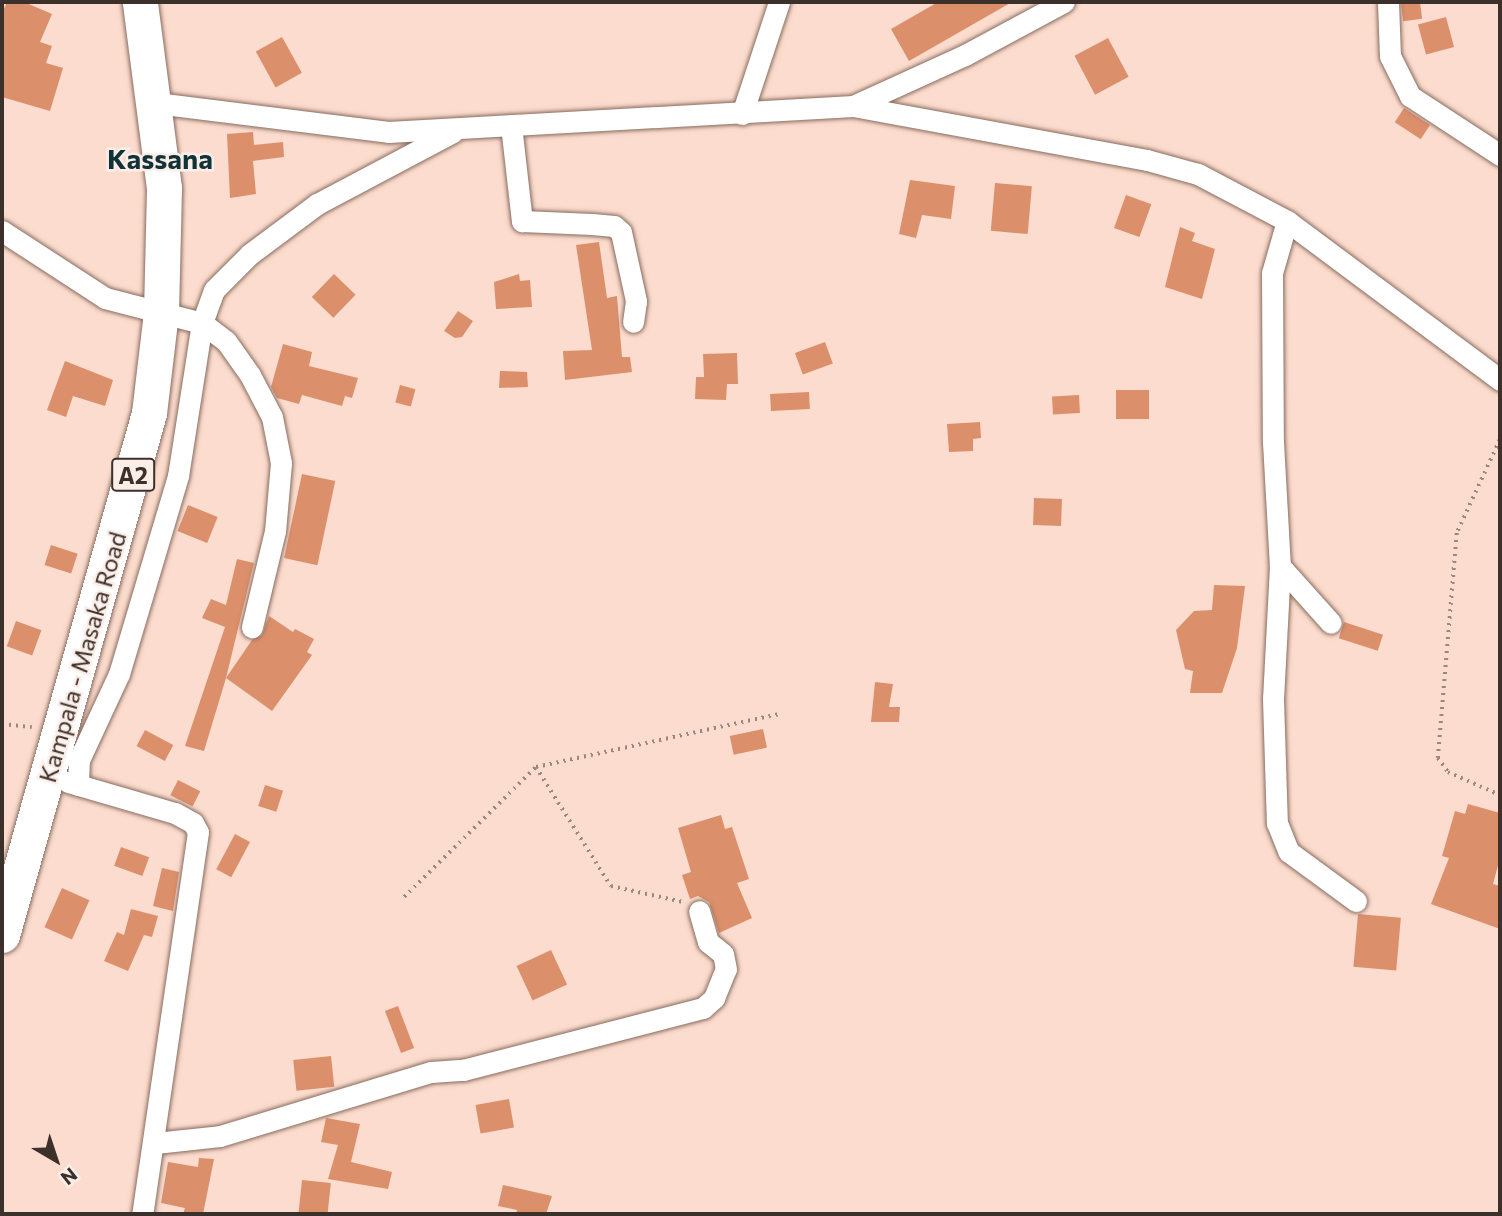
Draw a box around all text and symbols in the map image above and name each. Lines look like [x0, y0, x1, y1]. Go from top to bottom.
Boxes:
district label: Kassana [107, 141, 213, 175]
road number: A2 [110, 456, 156, 495]
street label: Kampala - Masaka Road [32, 528, 132, 786]
north arrow [21, 1125, 91, 1195]
text: N [57, 1163, 82, 1190]

